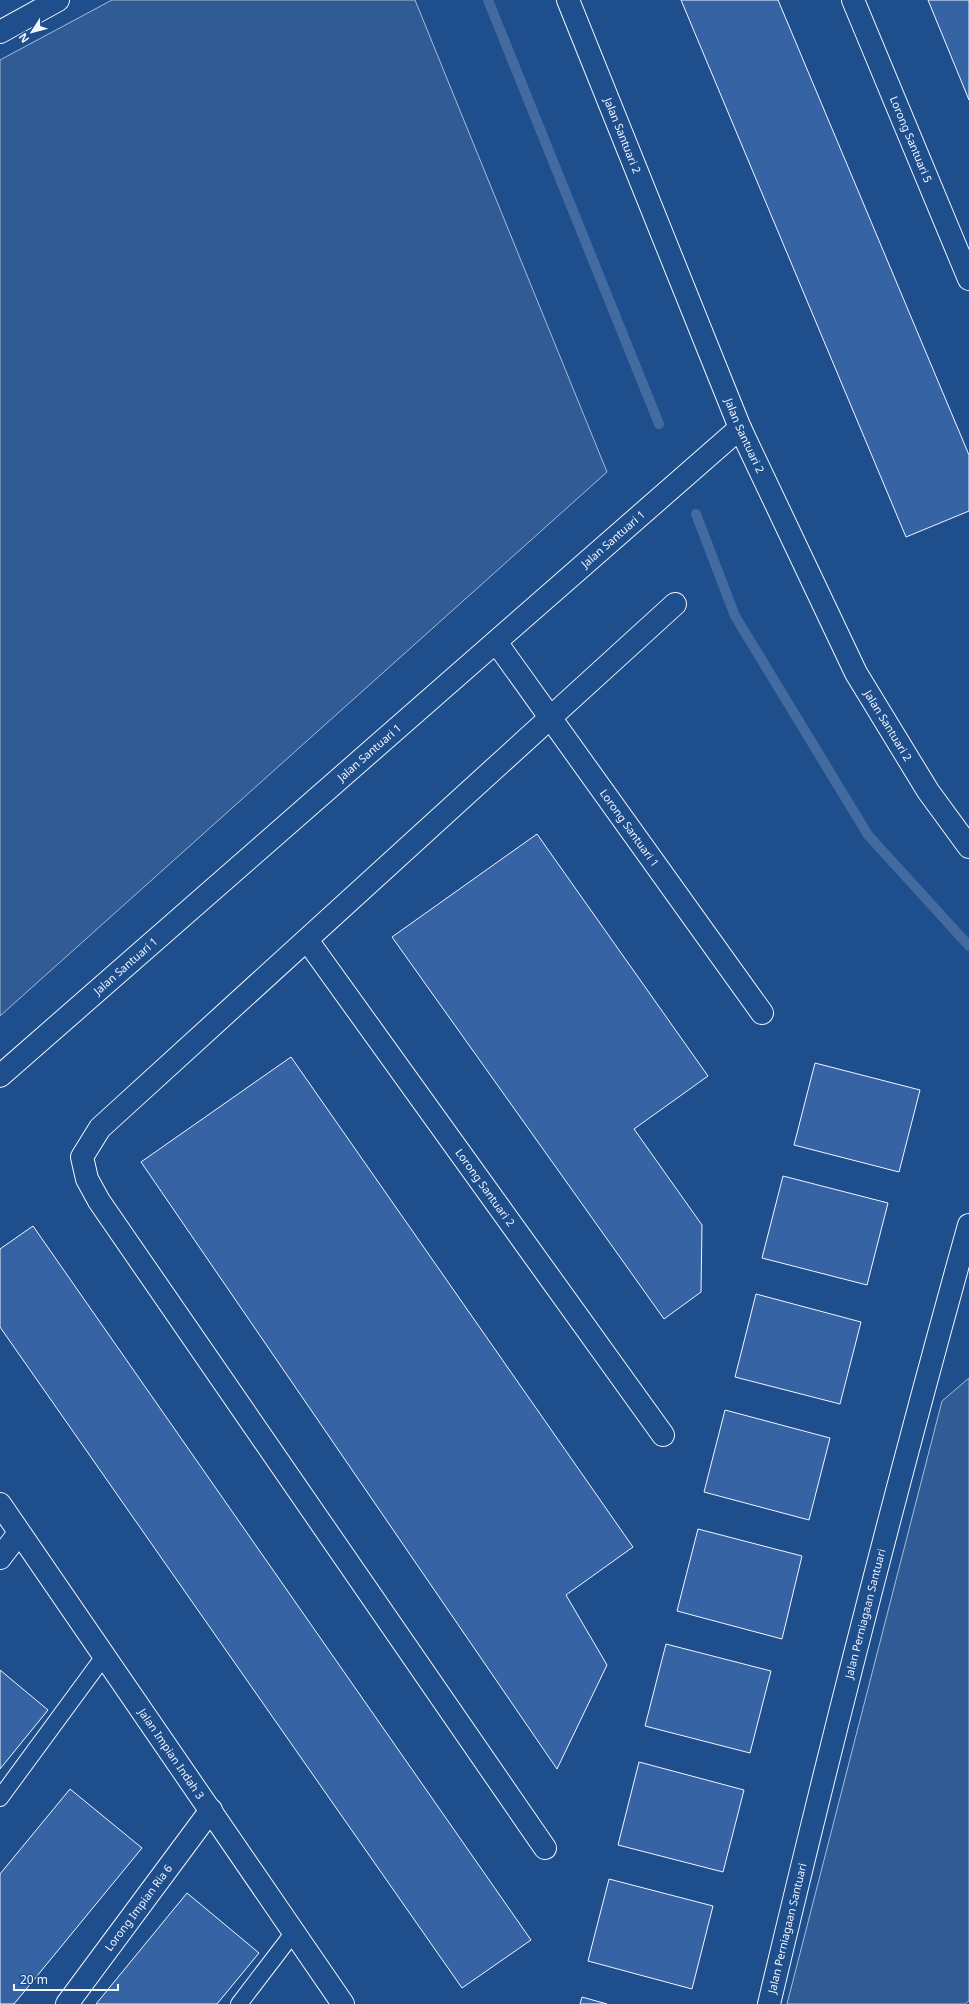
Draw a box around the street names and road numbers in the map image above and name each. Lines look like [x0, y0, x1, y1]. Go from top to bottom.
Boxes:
street label: Jalan Santuari 2 [601, 94, 645, 175]
street label: Lorong Santuari 5 [887, 94, 936, 185]
street label: Jalan Santuari 2 [721, 395, 768, 475]
street label: Jalan Santuari 1 [577, 507, 648, 572]
street label: Jalan Santuari 2 [861, 686, 916, 764]
street label: Jalan Santuari 1 [333, 720, 404, 785]
street label: Lorong Santuari 1 [597, 786, 663, 870]
street label: Jalan Santuari 1 [89, 933, 161, 998]
street label: Lorong Santuari 2 [452, 1145, 519, 1229]
street label: Jalan Perniagaan Santuari [841, 1547, 889, 1681]
street label: Jalan Impian Indah 3 [135, 1704, 208, 1802]
street label: Lorong Impian Ria 6 [101, 1861, 175, 1954]
street label: Jalan Perniagaan Santuari [764, 1861, 810, 1996]

